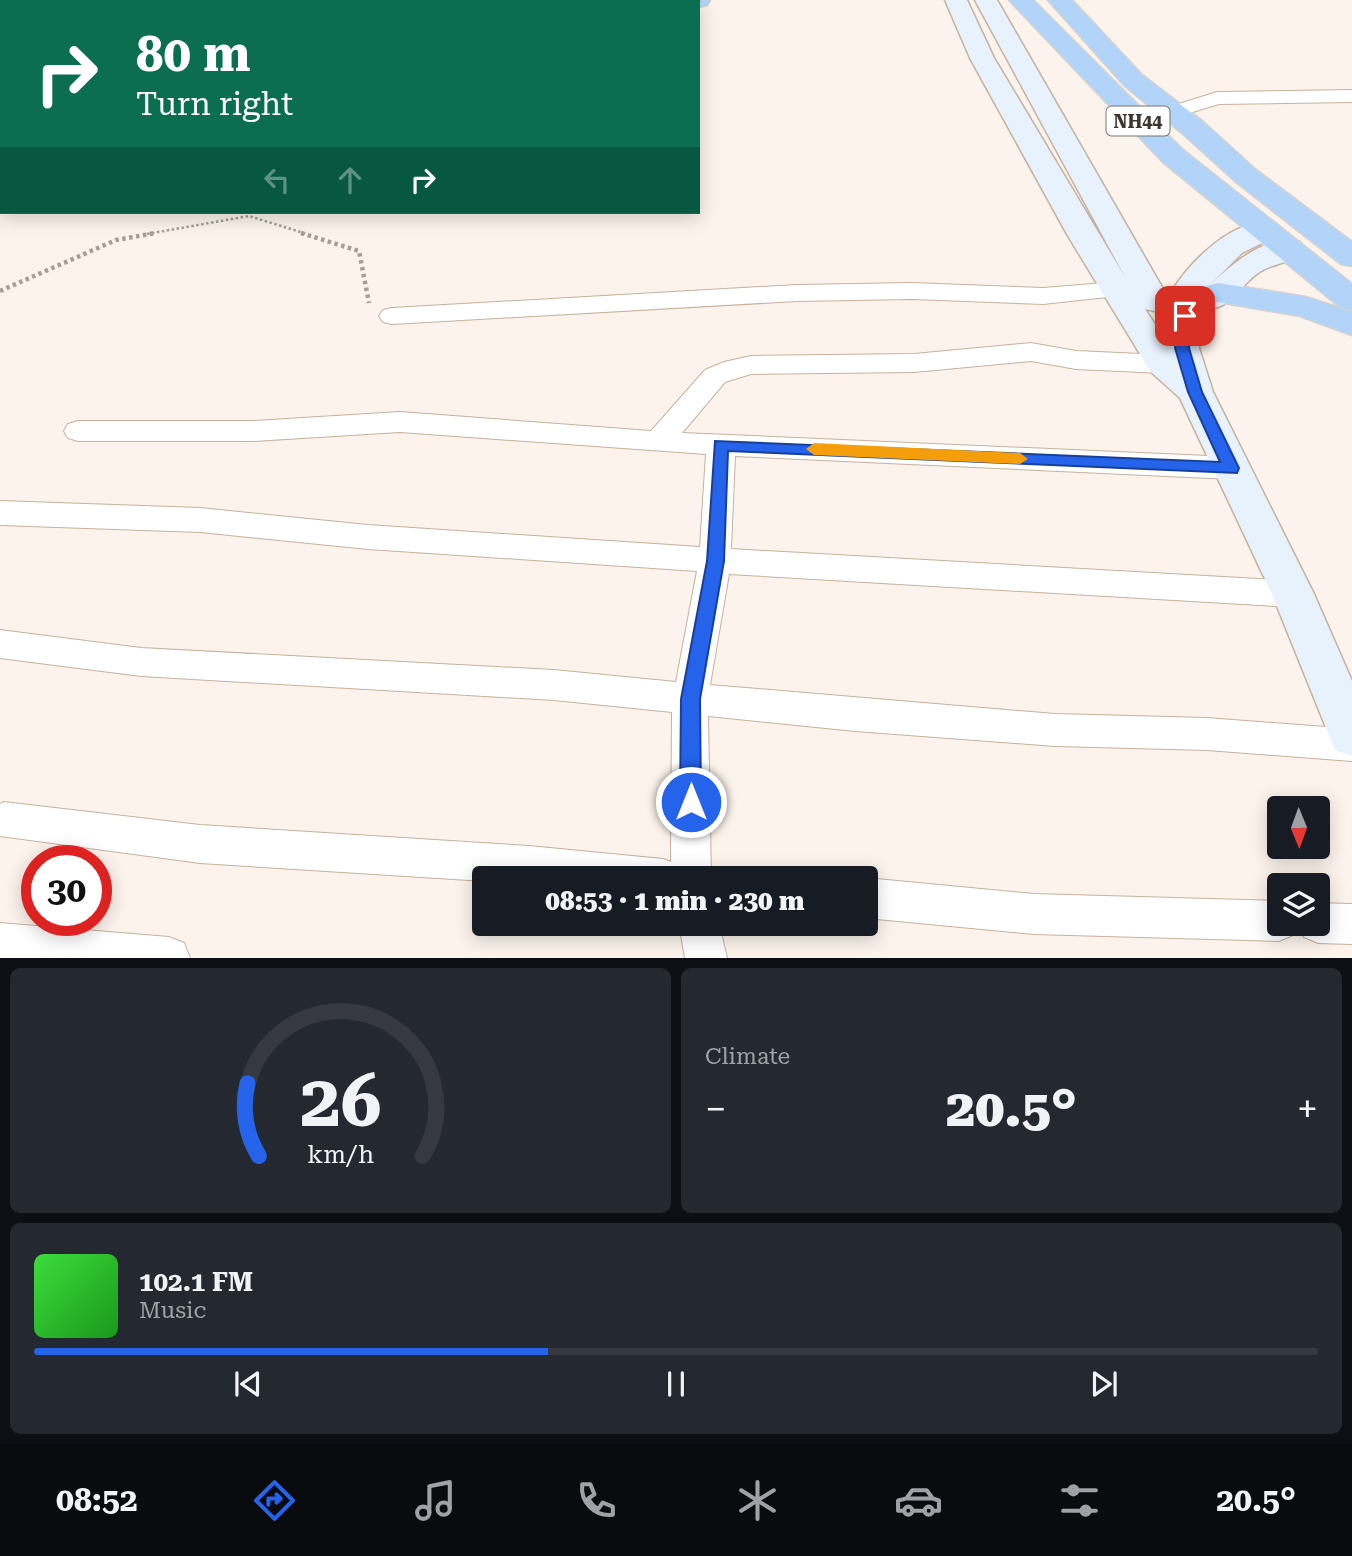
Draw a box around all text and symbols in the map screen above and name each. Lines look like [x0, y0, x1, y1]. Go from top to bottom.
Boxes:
text: 80 m [136, 26, 251, 83]
icon: right [21, 28, 112, 119]
text: Turn right [136, 85, 293, 123]
road number: NH44 [1106, 106, 1170, 136]
icon: left [258, 161, 296, 199]
icon: ahead [331, 161, 369, 199]
icon: right [404, 161, 442, 199]
pin [1155, 286, 1215, 346]
icon: arrive [1166, 297, 1204, 335]
position arrow [654, 765, 728, 839]
north arrow [1267, 796, 1330, 859]
map controls [1267, 796, 1330, 936]
speed limit sign: 30 [21, 845, 112, 936]
button: layers [1267, 873, 1330, 936]
text: 08:53 · 1 min · 230 m [545, 886, 805, 916]
text: Climate [705, 1043, 790, 1070]
text: 26 [300, 1060, 381, 1145]
text: 20.5° [946, 1078, 1077, 1139]
text: − [705, 1087, 726, 1131]
text: + [1297, 1087, 1318, 1131]
text: km/h [307, 1140, 374, 1169]
text: 102.1 FM [139, 1267, 253, 1297]
text: Music [139, 1297, 206, 1324]
icon: previous [229, 1365, 267, 1403]
icon: pause [657, 1365, 695, 1403]
icon: next [1085, 1365, 1123, 1403]
icon: directions [250, 1476, 299, 1525]
icon: music [411, 1476, 460, 1525]
icon: phone [572, 1476, 621, 1525]
icon: climate [733, 1476, 782, 1525]
icon: car [894, 1476, 943, 1525]
icon: filters [1055, 1476, 1104, 1525]
text: 08:52 [56, 1481, 138, 1519]
text: 20.5° [1216, 1481, 1296, 1519]

